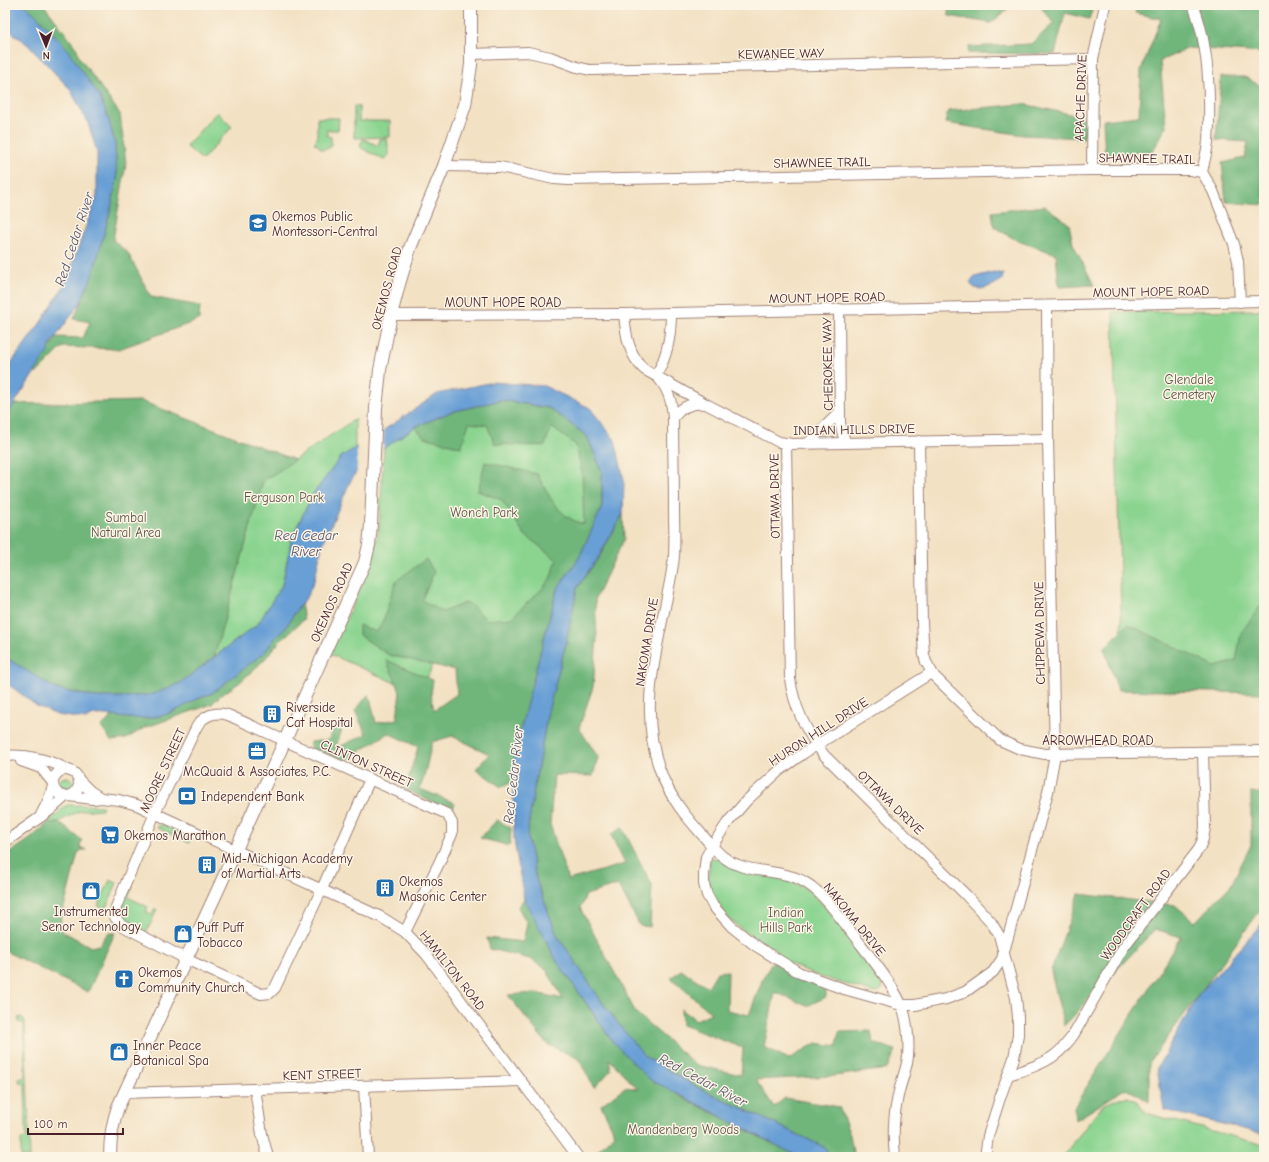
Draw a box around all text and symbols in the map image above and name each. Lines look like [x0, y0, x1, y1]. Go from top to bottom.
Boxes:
north arrow [26, 26, 66, 66]
street label: KEWANEE WAY [737, 45, 825, 62]
text: N [42, 49, 50, 62]
street label: APACHE DRIVE [1071, 54, 1090, 142]
street label: SHAWNEE TRAIL [1098, 150, 1196, 167]
street label: SHAWNEE TRAIL [773, 154, 871, 171]
water label: Red Cedar River [51, 189, 98, 288]
place label: Okemos Public Montessori-Central [272, 209, 378, 239]
school or university icon: Okemos Public Montessori-Central [247, 212, 269, 234]
street label: OKEMOS ROAD [368, 245, 405, 332]
street label: MOUNT HOPE ROAD [1092, 283, 1210, 300]
street label: MOUNT HOPE ROAD [768, 289, 886, 306]
street label: MOUNT HOPE ROAD [445, 295, 561, 310]
street label: CHEROKEE WAY [819, 317, 836, 411]
park label: Glendale Cemetery [1163, 372, 1215, 402]
street label: INDIAN HILLS DRIVE [793, 421, 915, 438]
street label: OTTAWA DRIVE [766, 453, 783, 539]
park label: Ferguson Park [244, 490, 325, 505]
park label: Wonch Park [450, 505, 518, 520]
park label: Sumbal Natural Area [91, 510, 161, 540]
water label: Red Cedar River [274, 527, 339, 560]
street label: OKEMOS ROAD [307, 560, 356, 645]
street label: CHIPPEWA DRIVE [1031, 581, 1048, 685]
street label: NAKOMA DRIVE [632, 596, 661, 688]
street label: HURON HILL DRIVE [766, 694, 871, 769]
place label: Riverside Cat Hospital [286, 700, 353, 730]
building icon: Riverside Cat Hospital [261, 703, 283, 725]
water label: Red Cedar River [500, 724, 527, 825]
street label: MOORE STREET [136, 725, 189, 815]
street label: ARROWHEAD ROAD [1042, 733, 1154, 748]
street label: CLINTON STREET [318, 736, 416, 791]
office icon: McQuaid & Associates, P.C. [246, 740, 268, 762]
place label: McQuaid & Associates, P.C. [183, 764, 331, 779]
street label: OTTAWA DRIVE [855, 767, 927, 838]
bank icon: Independent Bank [176, 785, 198, 807]
place label: Independent Bank [201, 789, 305, 804]
supermarket icon: Okemos Marathon [99, 824, 121, 846]
place label: Okemos Marathon [124, 828, 226, 843]
place label: Mid-Michigan Academy of Martial Arts [221, 851, 353, 881]
building icon: Mid-Michigan Academy of Martial Arts [196, 854, 218, 876]
street label: WOODCRAFT ROAD [1097, 866, 1174, 963]
place label: Okemos Masonic Center [399, 874, 487, 904]
building icon: Okemos Masonic Center [374, 877, 396, 899]
shop icon: Instrumented Senor Technology [80, 880, 102, 902]
street label: NAKOMA DRIVE [821, 880, 889, 959]
place label: Instrumented Senor Technology [41, 904, 141, 934]
park label: Indian Hills Park [760, 905, 813, 935]
place label: Puff Puff Tobacco [197, 920, 245, 950]
shop icon: Puff Puff Tobacco [172, 923, 194, 945]
street label: HAMILTON ROAD [417, 927, 489, 1013]
place label: Okemos Community Church [138, 965, 245, 995]
church icon: Okemos Community Church [113, 968, 135, 990]
place label: Inner Peace Botanical Spa [133, 1038, 209, 1068]
shop icon: Inner Peace Botanical Spa [108, 1041, 130, 1063]
water label: Red Cedar River [656, 1050, 751, 1112]
street label: KENT STREET [282, 1066, 362, 1083]
scale bar [28, 1110, 123, 1136]
text: 100 m [34, 1117, 67, 1131]
park label: Mandenberg Woods [627, 1122, 739, 1137]

